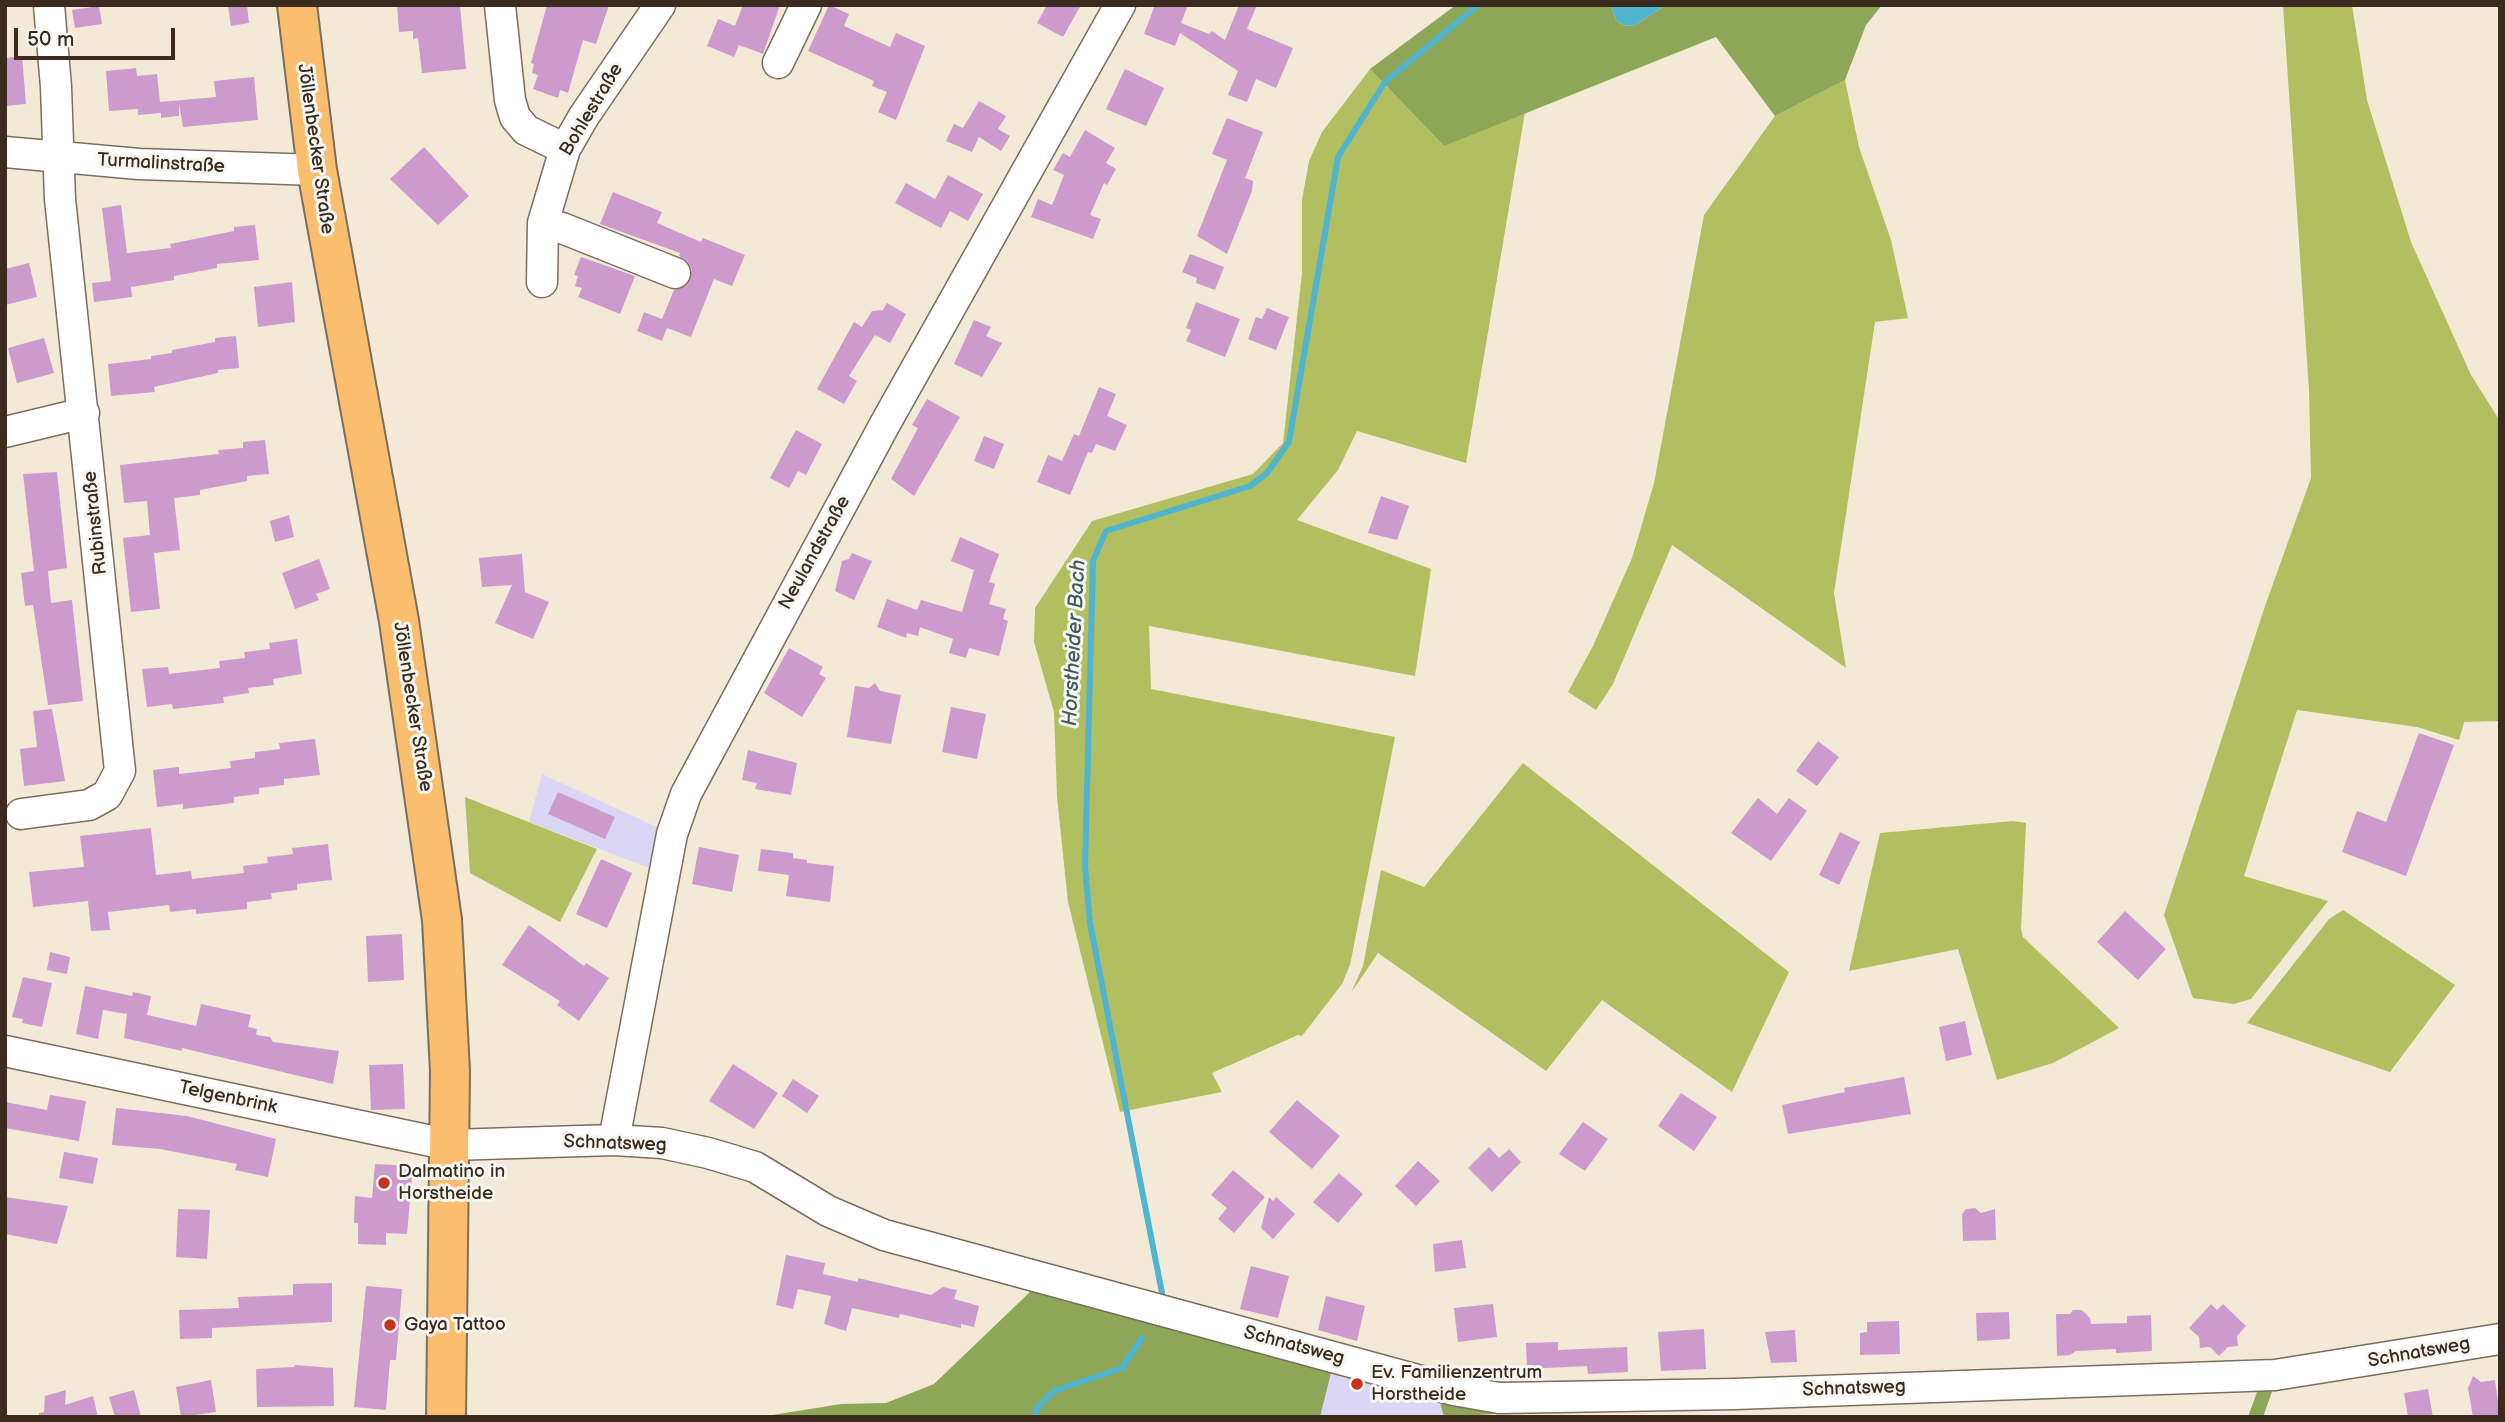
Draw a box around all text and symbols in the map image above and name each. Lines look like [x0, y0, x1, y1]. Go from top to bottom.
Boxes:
scale bar [18, 14, 178, 58]
text: 50 m [27, 27, 74, 52]
street label: Bohlestraße [555, 60, 629, 160]
street label: Jöllenbecker Straße [292, 63, 338, 235]
street label: Turmalinstraße [97, 149, 225, 179]
street label: Rubinstraße [79, 470, 113, 576]
street label: Neulandstraße [774, 492, 856, 614]
water label: Horstheider Bach [1058, 559, 1092, 727]
street label: Jöllenbecker Straße [387, 621, 437, 793]
street label: Telgenbrink [177, 1076, 279, 1120]
street label: Schnatsweg [563, 1131, 667, 1157]
place label: Dalmatino in Horstheide [398, 1161, 505, 1205]
marker: Dalmatino in Horstheide [376, 1175, 392, 1191]
place label: Gaya Tattoo [404, 1314, 506, 1336]
marker: Gaya Tattoo [382, 1317, 398, 1333]
street label: Schnatsweg [1241, 1322, 1347, 1370]
street label: Schnatsweg [2366, 1333, 2472, 1373]
place label: Ev. Familienzentrum Horstheide [1371, 1362, 1542, 1406]
marker: Ev. Familienzentrum Horstheide [1349, 1376, 1365, 1392]
street label: Schnatsweg [1802, 1376, 1906, 1402]

